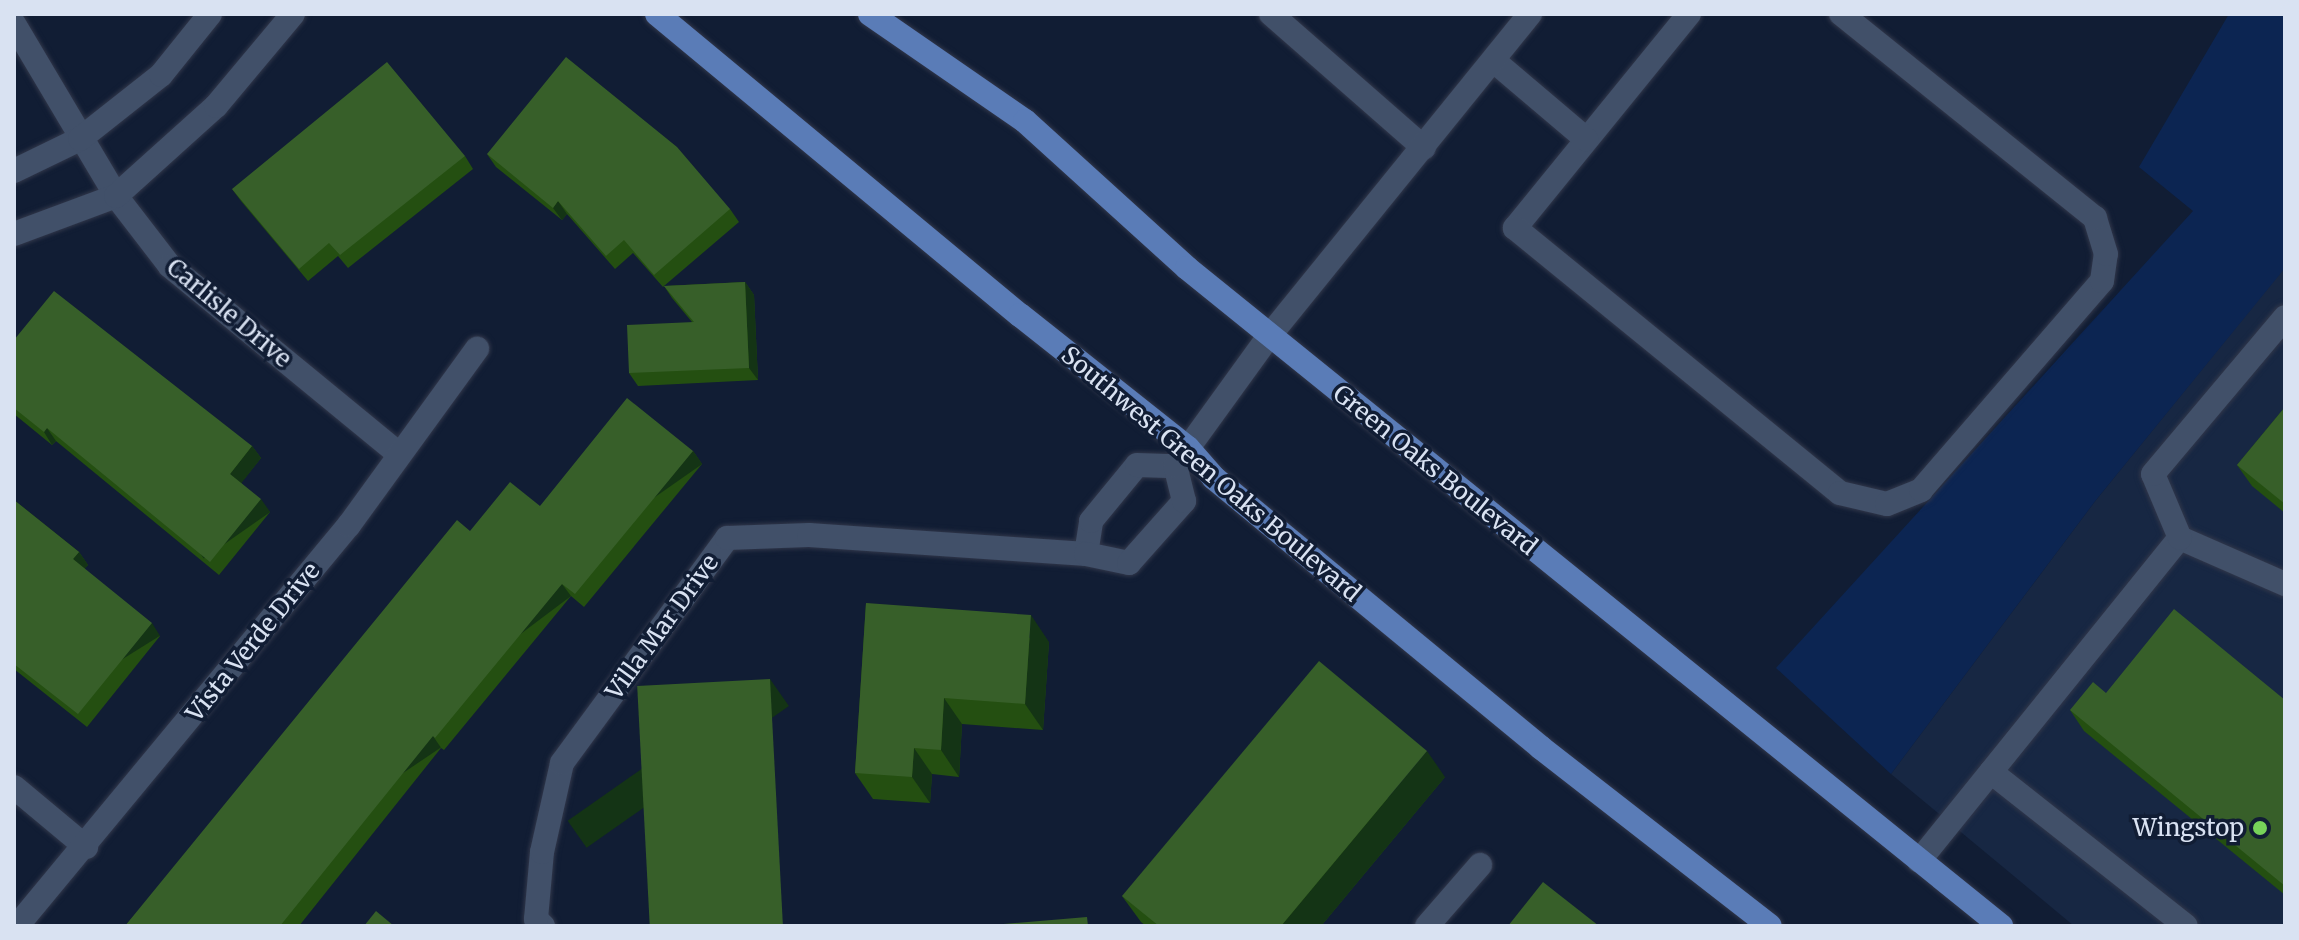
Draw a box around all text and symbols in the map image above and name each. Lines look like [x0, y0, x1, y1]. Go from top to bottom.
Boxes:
street label: Carlisle Drive [161, 253, 297, 373]
street label: Southwest Green Oaks Boulevard [1056, 340, 1366, 608]
street label: Green Oaks Boulevard [1327, 379, 1543, 561]
street label: Villa Mar Drive [600, 549, 724, 705]
street label: Vista Verde Drive [180, 557, 326, 727]
place label: Wingstop [2133, 814, 2244, 842]
marker: Wingstop [2251, 819, 2269, 837]

